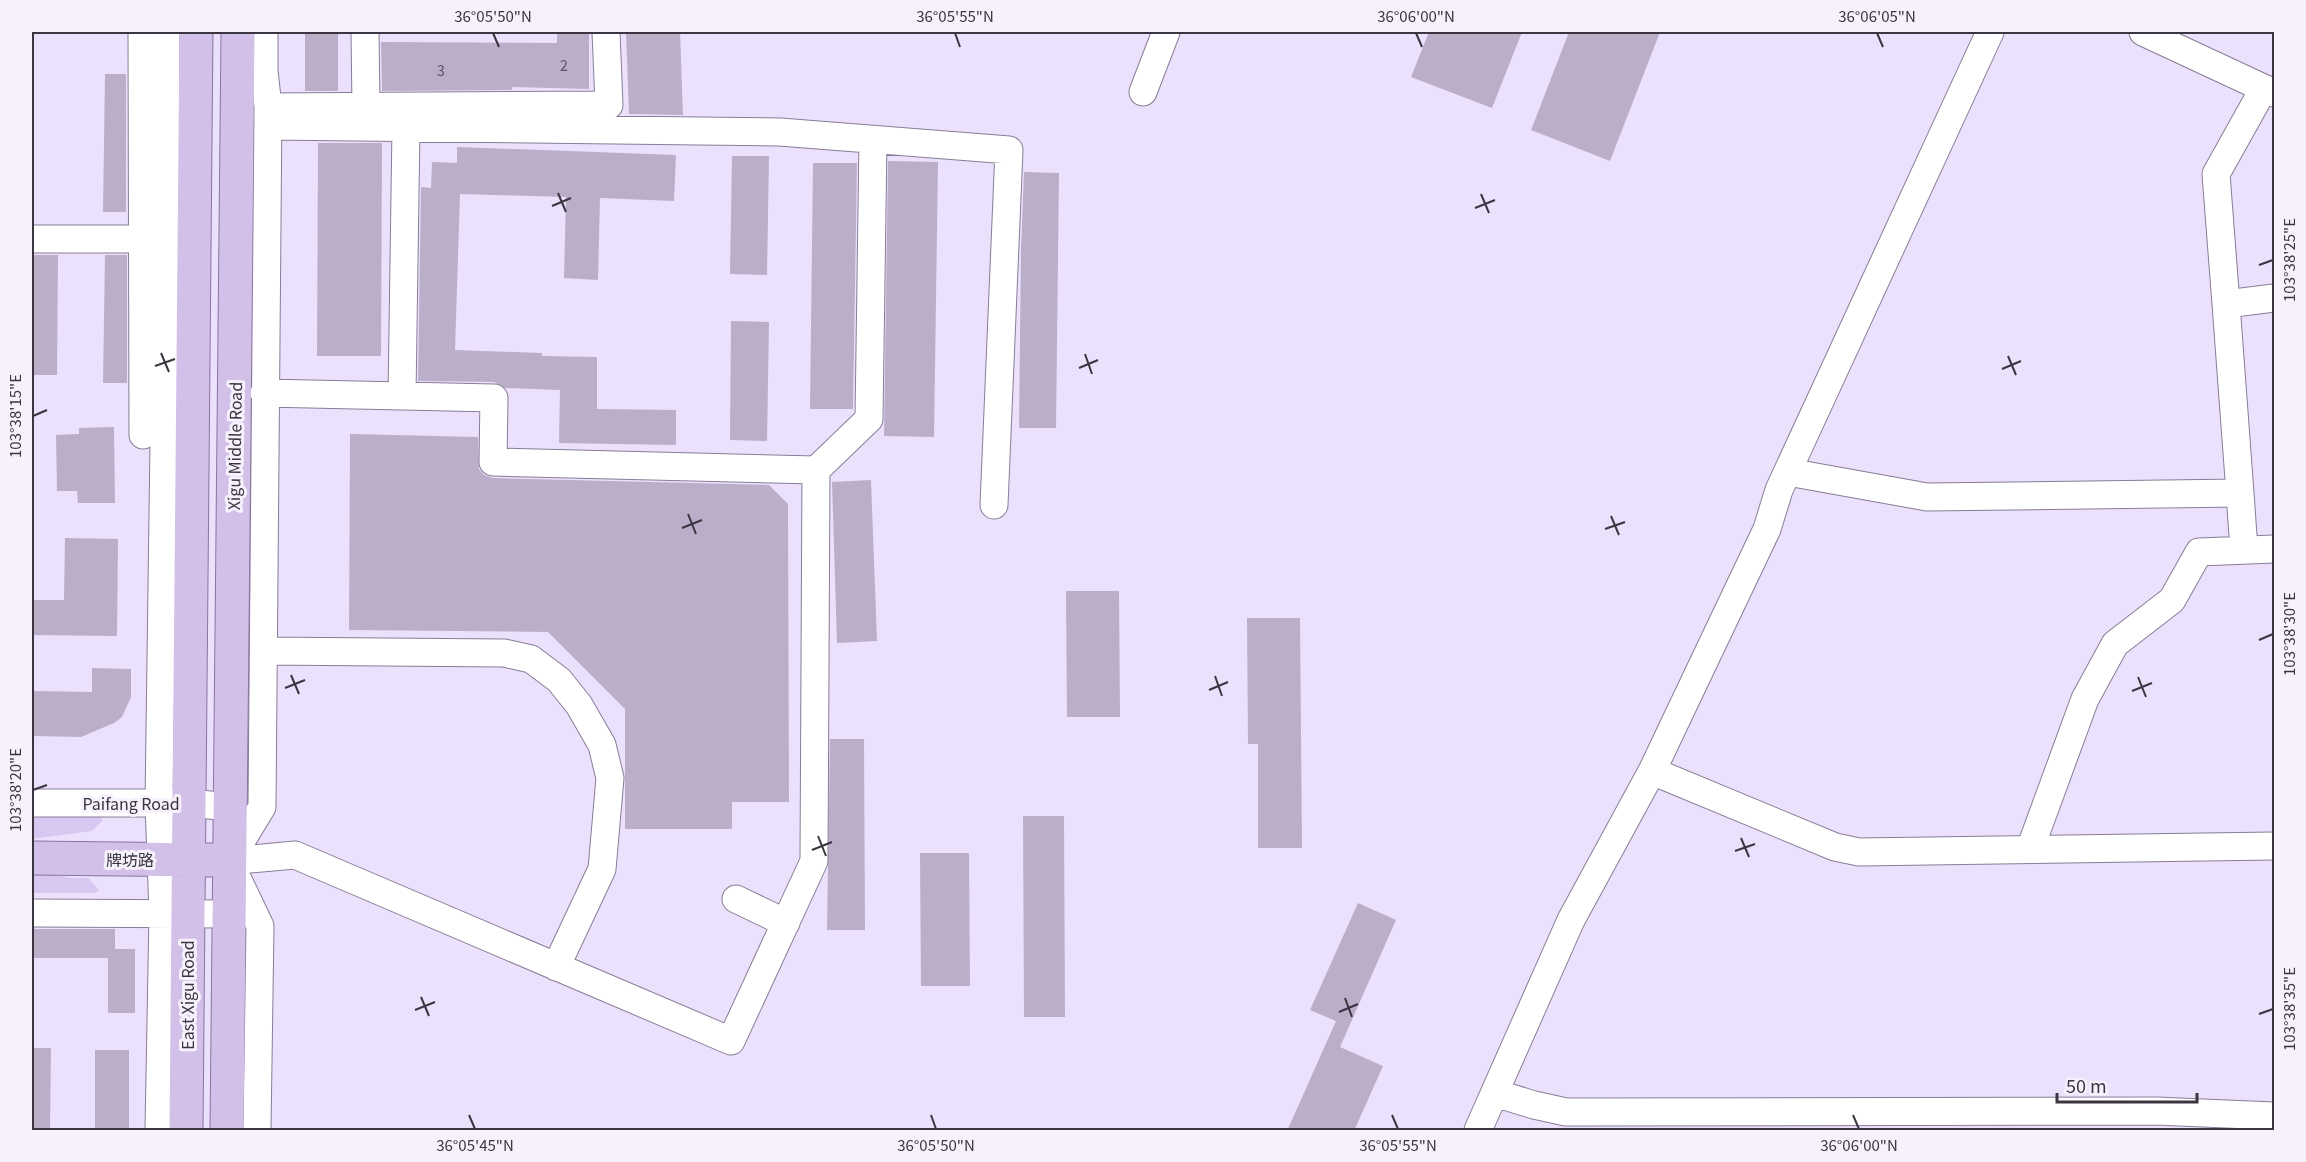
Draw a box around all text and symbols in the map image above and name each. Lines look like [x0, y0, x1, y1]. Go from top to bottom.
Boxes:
text: 36°05'50"N [454, 5, 532, 26]
text: 36°05'55"N [916, 5, 994, 26]
text: 36°06'00"N [1377, 5, 1455, 26]
text: 36°06'05"N [1838, 5, 1916, 26]
house number: 2 [560, 55, 568, 75]
house number: 3 [437, 60, 445, 80]
text: 103°38'25"E [2278, 218, 2299, 302]
text: 103°38'15"E [4, 374, 25, 458]
street label: Xigu Middle Road [221, 382, 247, 510]
text: 103°38'30"E [2278, 592, 2299, 676]
text: 103°38'20"E [4, 748, 25, 832]
street label: Paifang Road [82, 791, 180, 815]
street label: 牌坊路 [106, 847, 154, 871]
street label: East Xigu Road [175, 940, 199, 1050]
text: 103°38'35"E [2278, 967, 2299, 1051]
scale bar [2057, 1066, 2196, 1104]
text: 50 m [2066, 1072, 2107, 1098]
text: 36°05'45"N [436, 1134, 514, 1155]
text: 36°05'50"N [897, 1134, 975, 1155]
text: 36°05'55"N [1359, 1134, 1437, 1155]
text: 36°06'00"N [1820, 1134, 1898, 1155]

